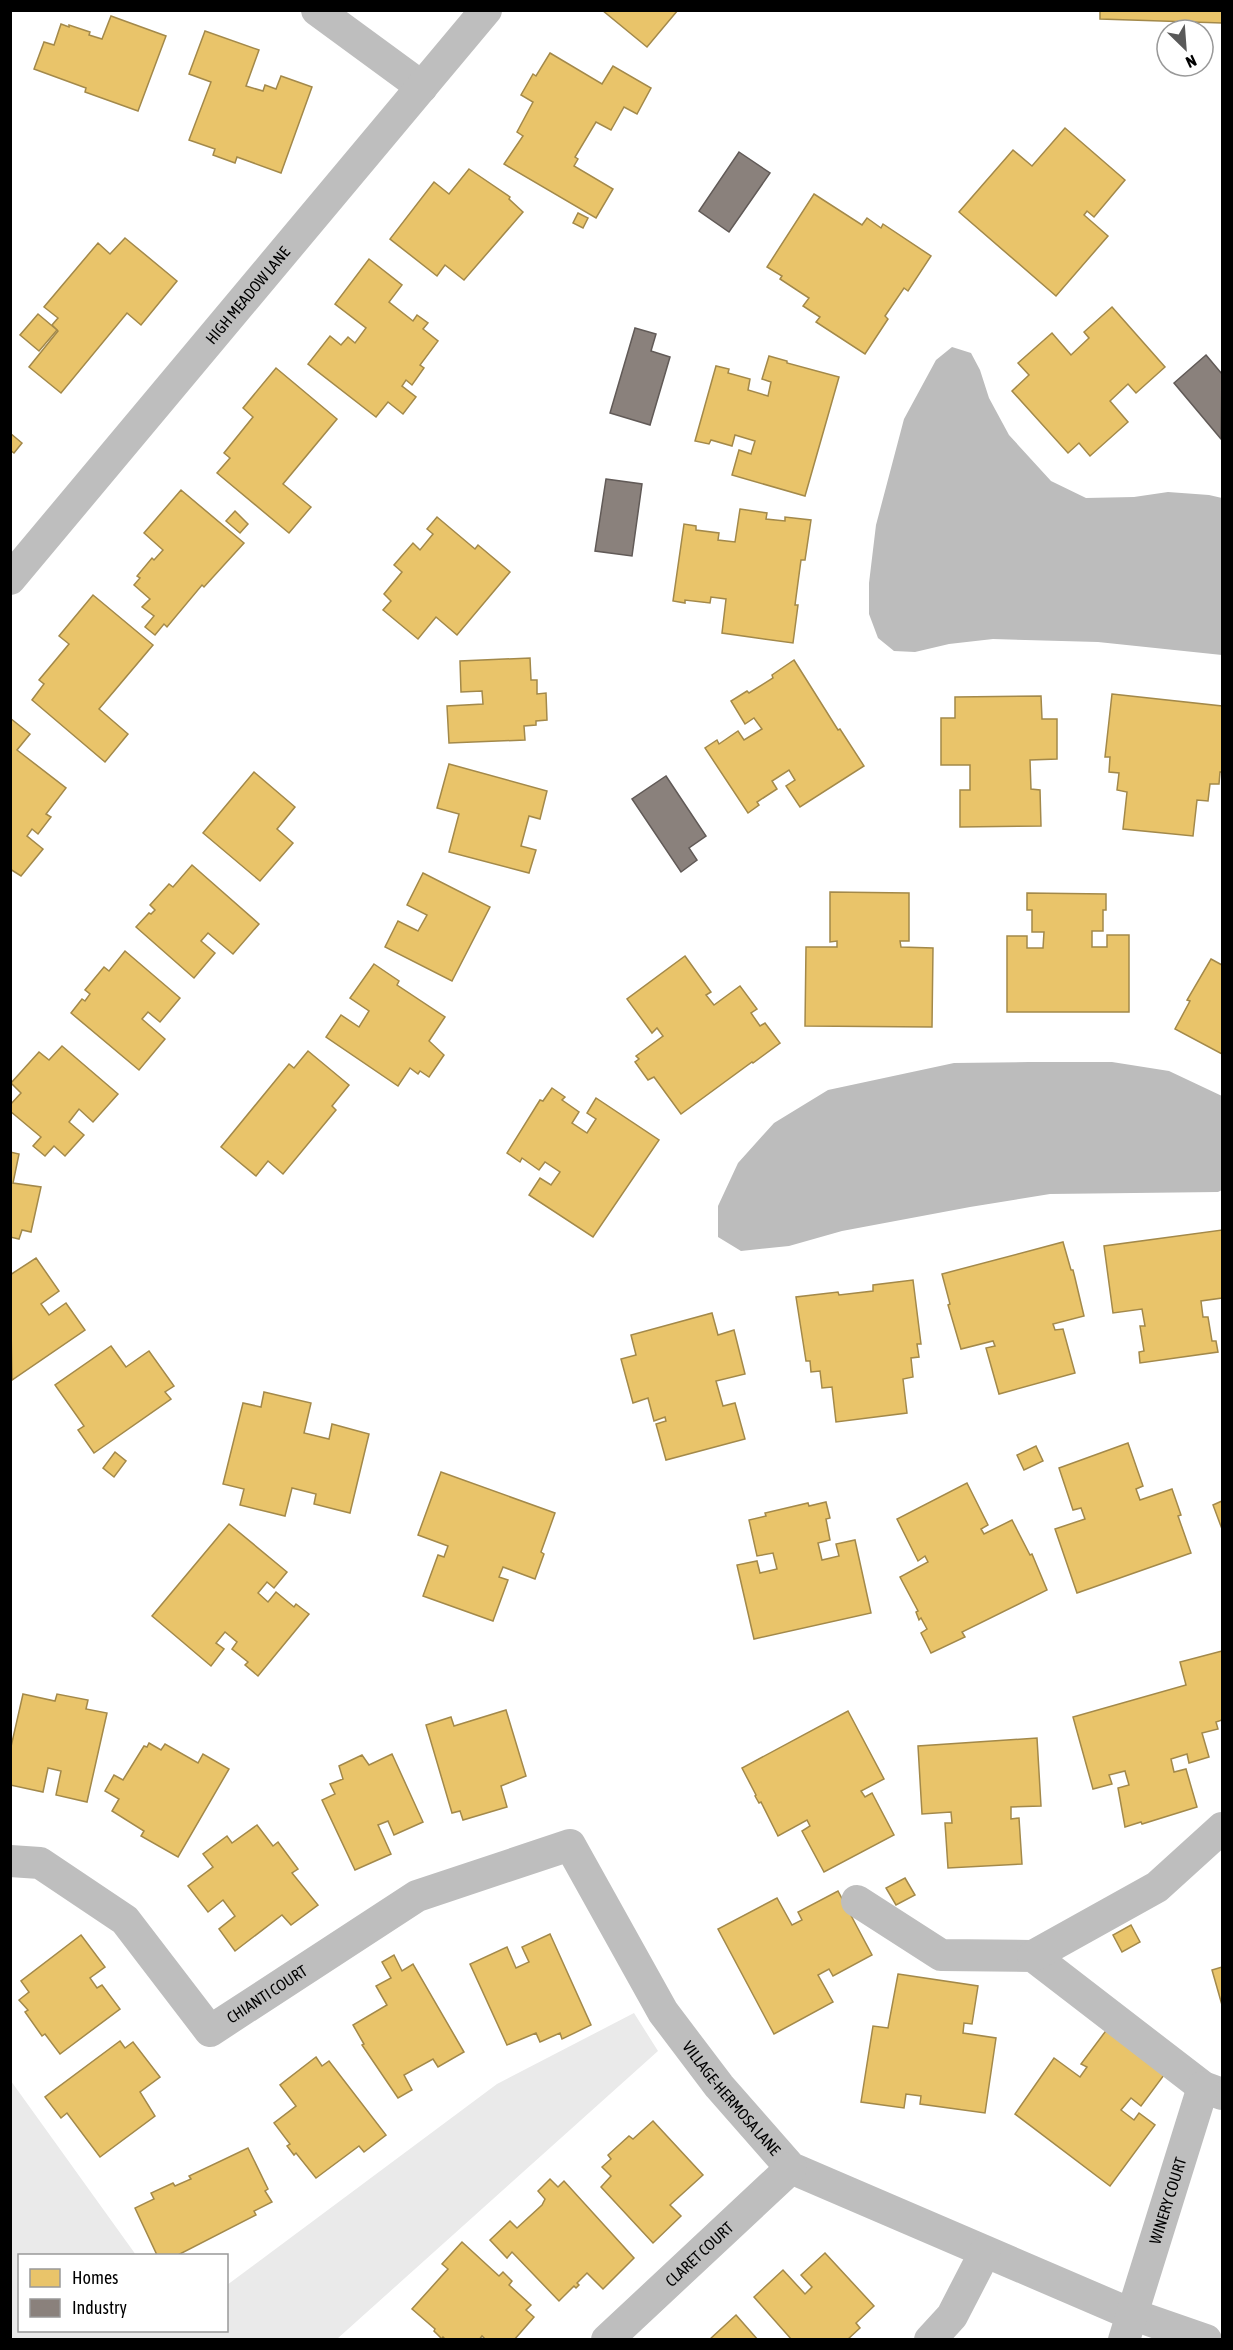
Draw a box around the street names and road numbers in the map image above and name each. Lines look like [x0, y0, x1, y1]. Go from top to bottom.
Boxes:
street label: HIGH MEADOW LANE [202, 243, 293, 347]
street label: CHIANTI COURT [223, 1961, 310, 2027]
street label: VILLAGE-HERMOSA LANE [679, 2038, 785, 2159]
street label: WINERY COURT [1146, 2155, 1190, 2246]
street label: CLARET COURT [661, 2218, 737, 2290]

